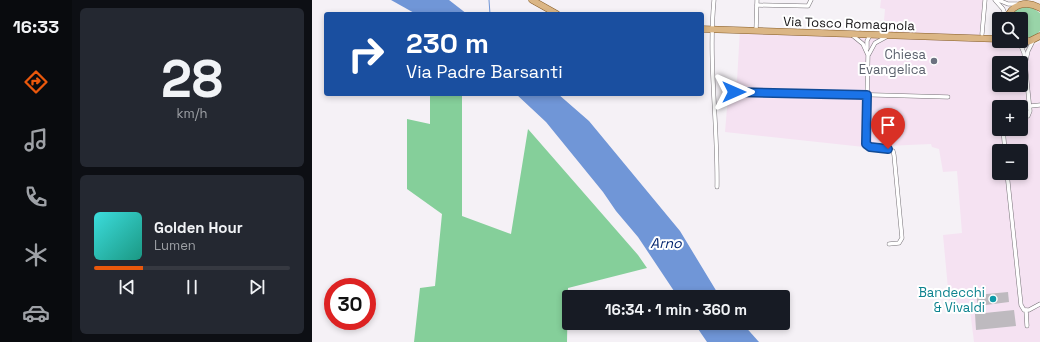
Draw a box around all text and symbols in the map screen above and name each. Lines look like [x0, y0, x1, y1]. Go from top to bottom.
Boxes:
map controls [992, 12, 1028, 180]
button: search [992, 12, 1028, 48]
street label: Via Tosco Romagnola [783, 13, 916, 34]
text: 16:33 [13, 15, 59, 38]
text: 230 m [406, 25, 489, 61]
icon: right [340, 28, 392, 80]
text: 28 [161, 46, 223, 112]
place label: Chiesa Evangelica [859, 46, 927, 78]
marker: Chiesa Evangelica [929, 56, 939, 66]
button: layers [992, 56, 1028, 92]
text: Via Padre Barsanti [406, 60, 563, 83]
icon: directions [22, 68, 50, 96]
position arrow [713, 71, 755, 113]
button: + [992, 100, 1028, 136]
text: km/h [177, 105, 207, 122]
pin [871, 108, 905, 149]
icon: arrive [877, 114, 899, 136]
icon: music [22, 126, 50, 154]
button: − [992, 144, 1028, 180]
icon: phone [22, 183, 50, 211]
text: Golden Hour [154, 218, 243, 237]
water label: Arno [650, 234, 682, 252]
text: Lumen [154, 237, 196, 254]
icon: climate [22, 241, 50, 269]
icon: previous [116, 276, 138, 298]
icon: pause [181, 276, 203, 298]
icon: next [246, 276, 268, 298]
speed limit sign: 30 [324, 278, 376, 330]
place label: Bandecchi & Vivaldi [918, 284, 985, 316]
marker: Bandecchi & Vivaldi [988, 294, 998, 304]
icon: car [22, 299, 50, 327]
text: 16:34 · 1 min · 360 m [605, 300, 747, 319]

